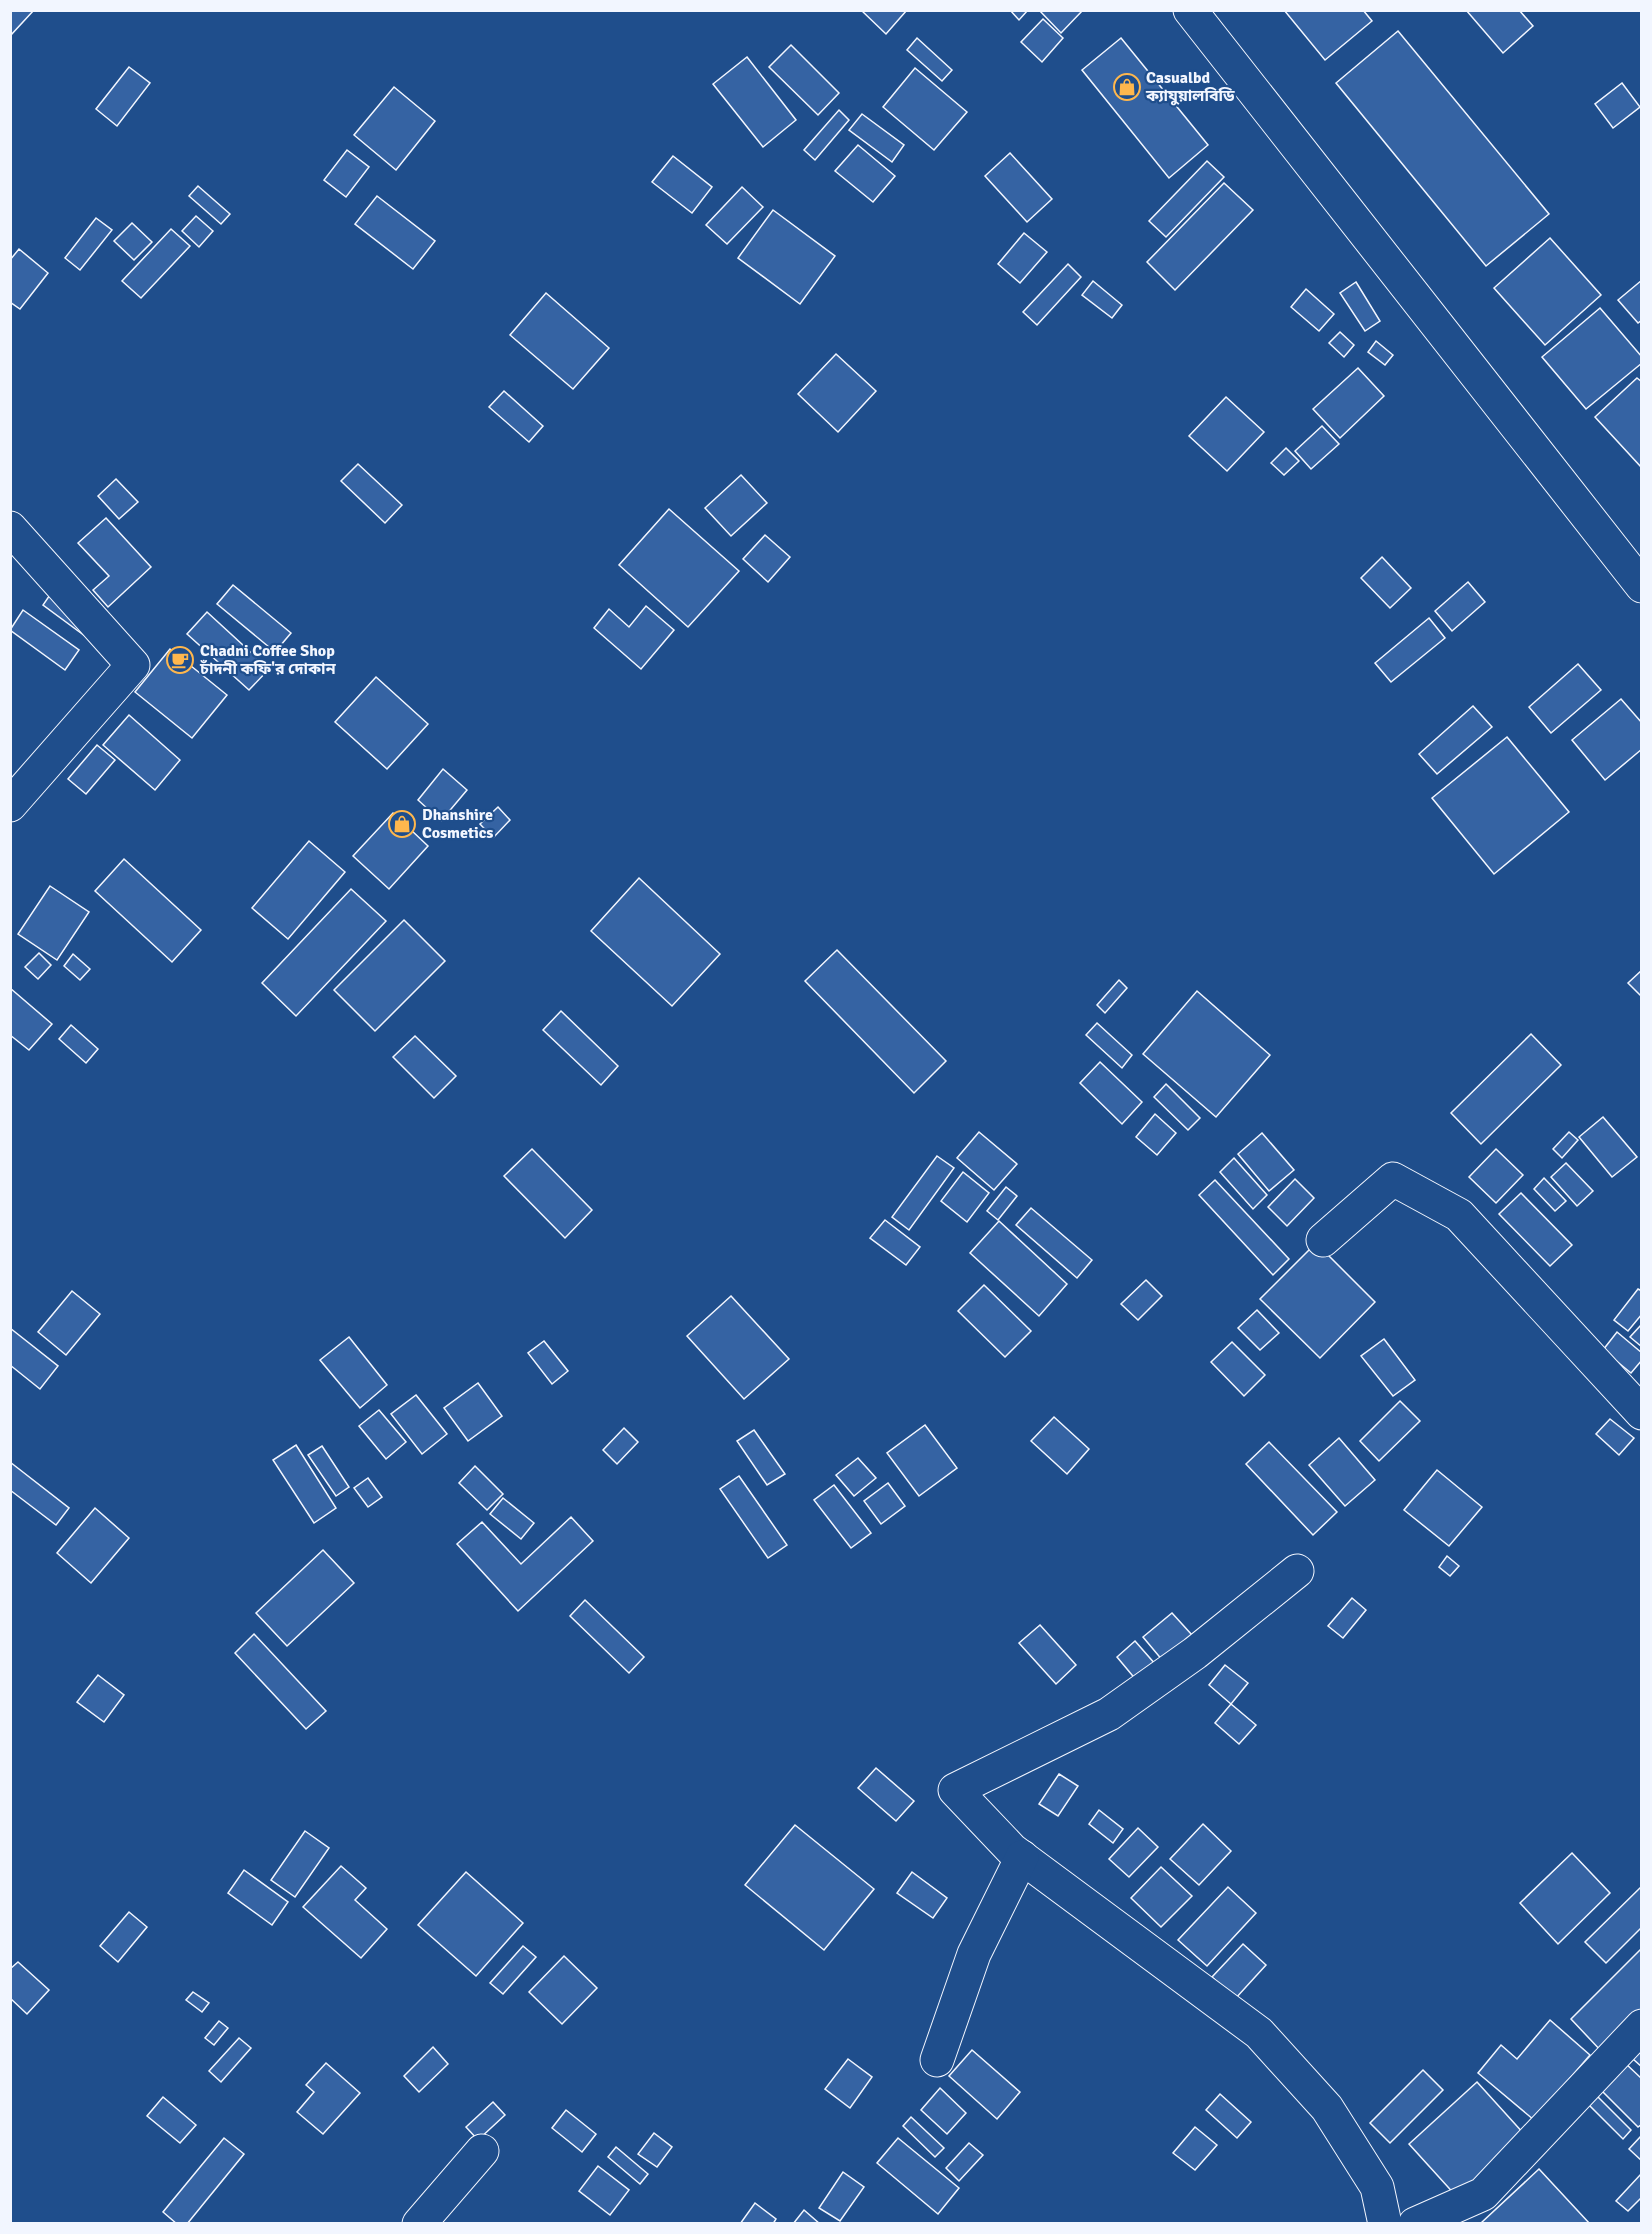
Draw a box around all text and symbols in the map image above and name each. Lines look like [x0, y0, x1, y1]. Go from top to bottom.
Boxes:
place label: Casualbd ক্যাযুয়ালবিডি [1145, 68, 1235, 106]
shop icon: Casualbd ক্যাযুয়ালবিডি [1112, 72, 1142, 102]
place label: Chadni Coffee Shop চাঁদনী কফি'র দোকান [199, 641, 337, 679]
cafe icon: Chadni Coffee Shop চাঁদনী কফি'র দোকান [165, 645, 195, 675]
place label: Dhanshire Cosmetics [422, 805, 493, 843]
shop icon: Dhanshire Cosmetics [387, 809, 417, 839]

